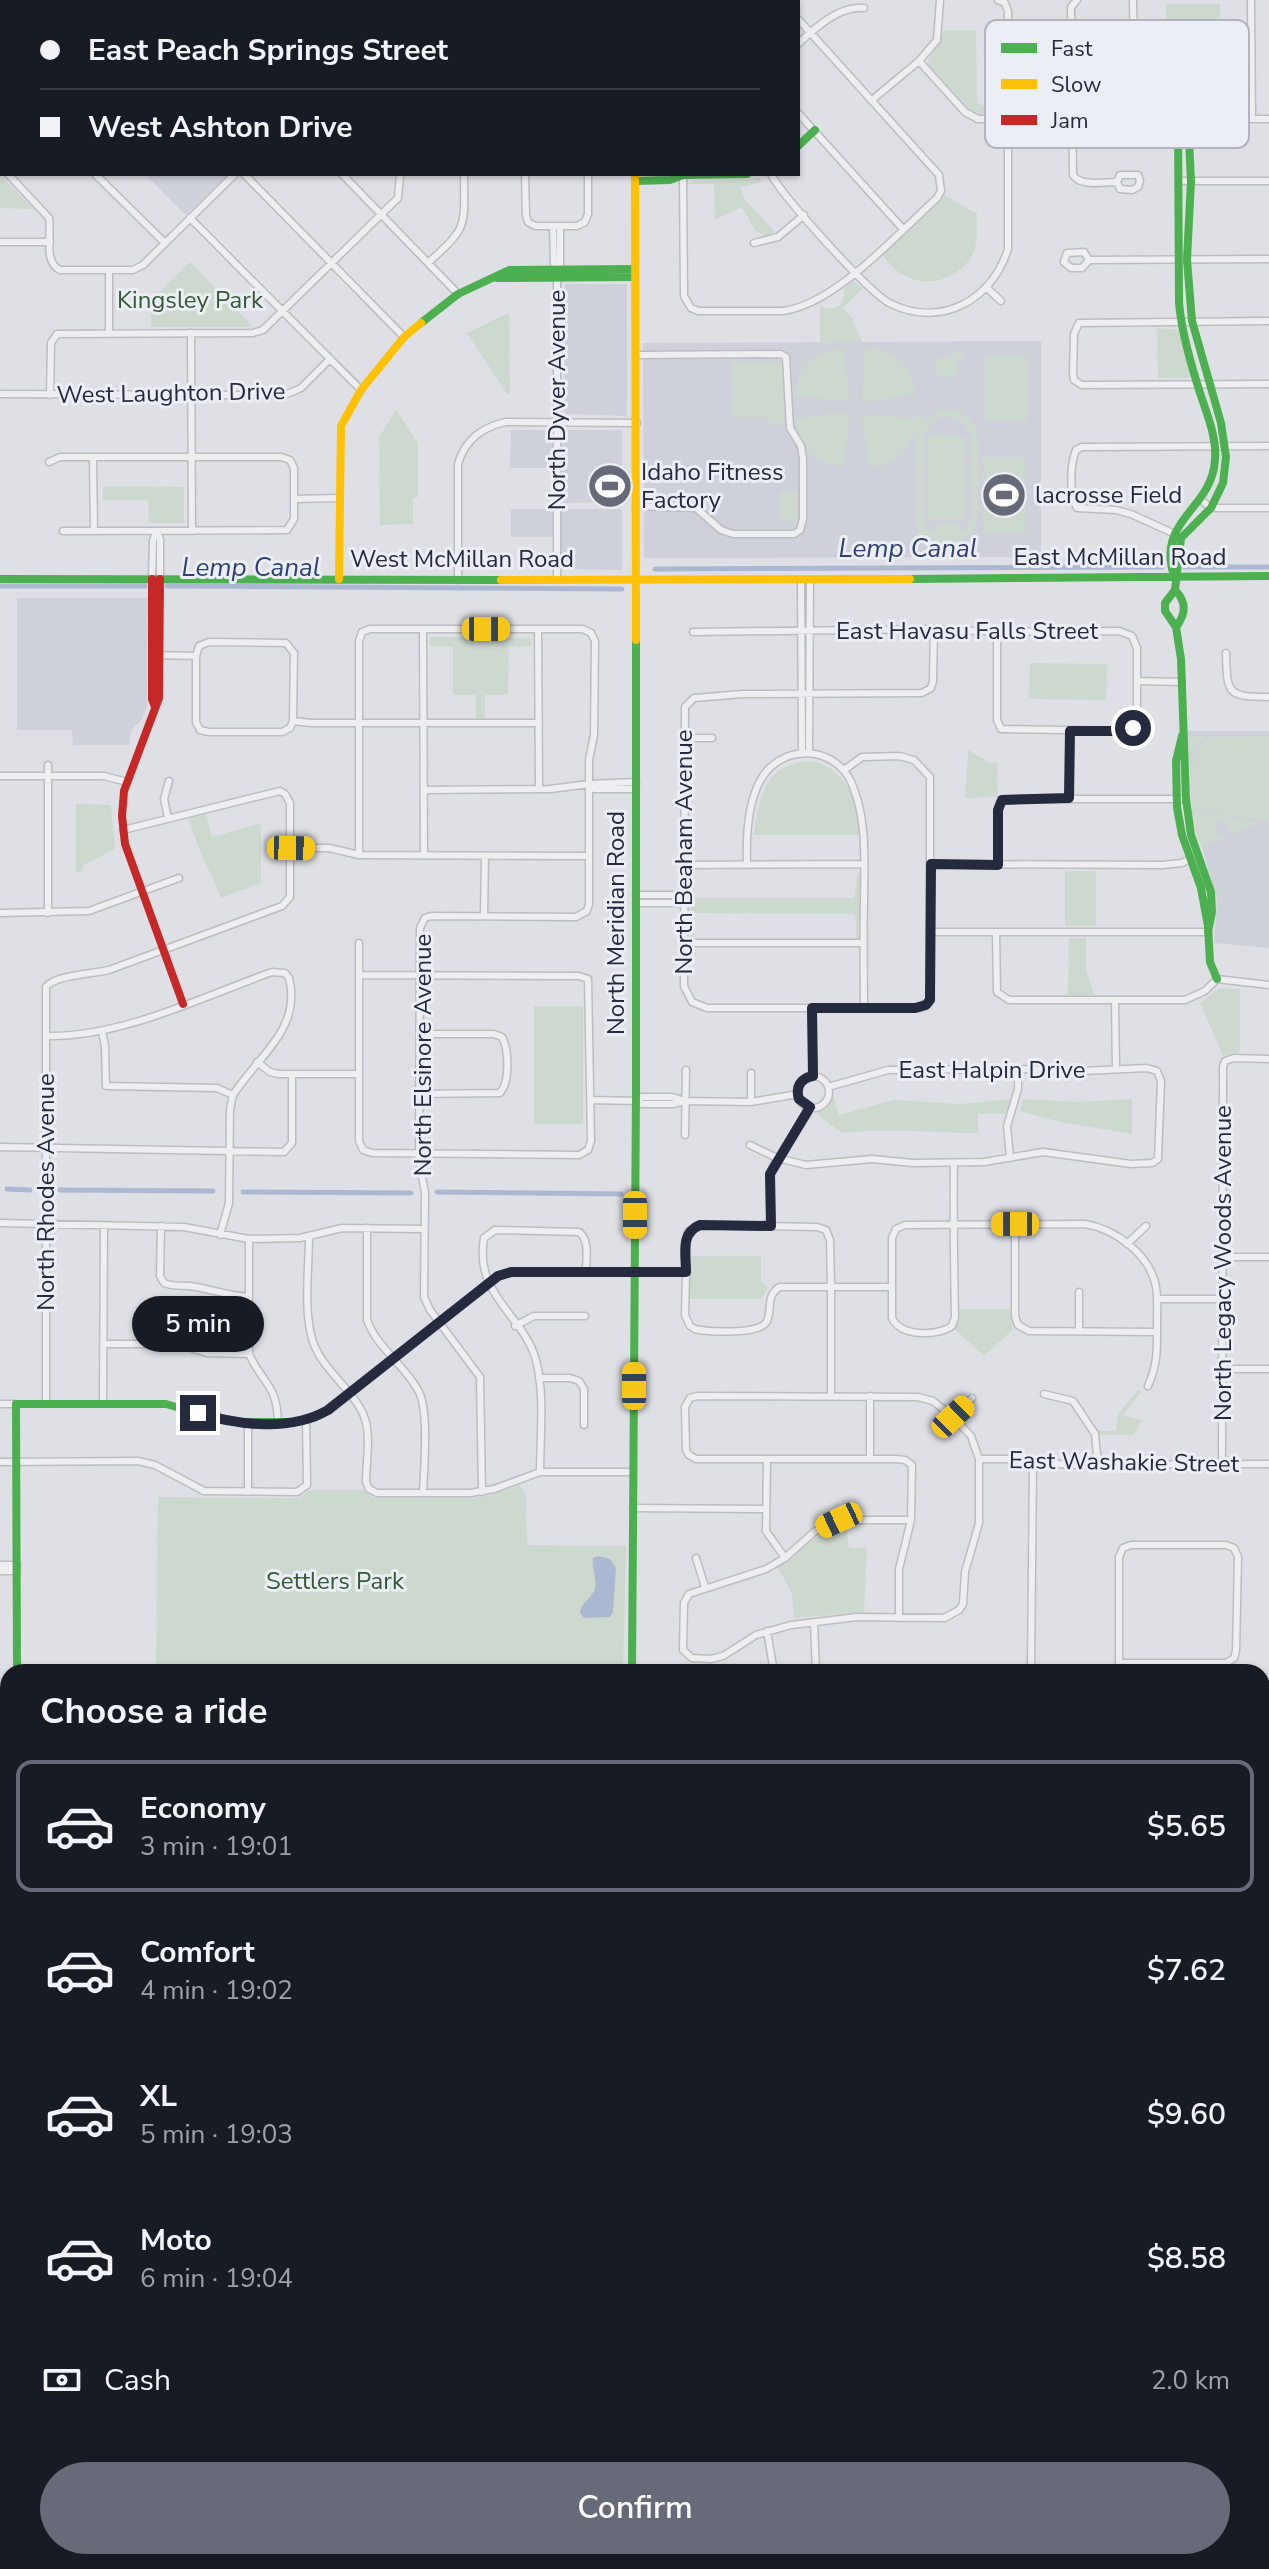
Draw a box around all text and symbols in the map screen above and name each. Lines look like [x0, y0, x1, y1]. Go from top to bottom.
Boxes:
legend [985, 20, 1249, 148]
text: East Peach Springs Street [88, 30, 448, 71]
text: Fast [1051, 34, 1093, 64]
text: Slow [1051, 70, 1102, 100]
text: Jam [1050, 106, 1089, 136]
text: West Ashton Drive [88, 107, 352, 148]
park label: Kingsley Park [117, 284, 264, 316]
street label: North Dyver Avenue [541, 290, 573, 510]
street label: West Laughton Drive [56, 375, 286, 411]
place label: Idaho Fitness Factory [641, 456, 784, 516]
sports icon: Idaho Fitness Factory [586, 462, 634, 510]
sports icon: lacrosse Field [980, 471, 1028, 519]
place label: lacrosse Field [1035, 479, 1182, 511]
water label: Lemp Canal [838, 531, 978, 566]
street label: East McMillan Road [1014, 541, 1226, 573]
street label: West McMillan Road [350, 543, 574, 575]
water label: Lemp Canal [181, 550, 321, 585]
street label: East Havasu Falls Street [836, 615, 1099, 647]
car [462, 617, 510, 641]
route start [1115, 710, 1151, 746]
street label: North Beaham Avenue [668, 730, 700, 974]
street label: North Meridian Road [600, 811, 632, 1035]
car [267, 836, 315, 860]
street label: North Elsinore Avenue [407, 934, 439, 1176]
street label: East Halpin Drive [899, 1054, 1085, 1086]
street label: North Rhodes Avenue [30, 1073, 62, 1311]
street label: North Legacy Woods Avenue [1207, 1105, 1239, 1421]
car [623, 1191, 647, 1239]
car [991, 1212, 1039, 1236]
callout: 5 min [132, 1297, 264, 1353]
text: 5 min [165, 1306, 231, 1341]
car [622, 1362, 646, 1410]
car [927, 1392, 979, 1442]
route end [180, 1395, 216, 1431]
street label: East Washakie Street [1009, 1444, 1240, 1480]
car [812, 1499, 866, 1541]
park label: Settlers Park [266, 1565, 405, 1597]
text: Choose a ride [40, 1687, 268, 1736]
text: Economy [140, 1788, 266, 1829]
icon: car [44, 1790, 116, 1862]
text: $5.65 [1147, 1806, 1226, 1847]
text: 3 min · 19:01 [140, 1829, 293, 1864]
text: Comfort [140, 1932, 255, 1973]
icon: car [44, 1934, 116, 2006]
text: $7.62 [1147, 1950, 1226, 1991]
text: 4 min · 19:02 [140, 1973, 293, 2008]
text: XL [140, 2076, 177, 2117]
icon: car [44, 2078, 116, 2150]
text: $9.60 [1147, 2094, 1226, 2135]
text: 5 min · 19:03 [140, 2117, 293, 2152]
text: Moto [140, 2220, 212, 2261]
icon: car [44, 2222, 116, 2294]
text: $8.58 [1147, 2238, 1226, 2279]
text: 6 min · 19:04 [140, 2261, 293, 2296]
icon: cash [40, 2358, 84, 2402]
text: Cash [104, 2360, 171, 2401]
text: 2.0 km [1151, 2363, 1230, 2398]
button: Confirm [40, 2462, 1230, 2554]

